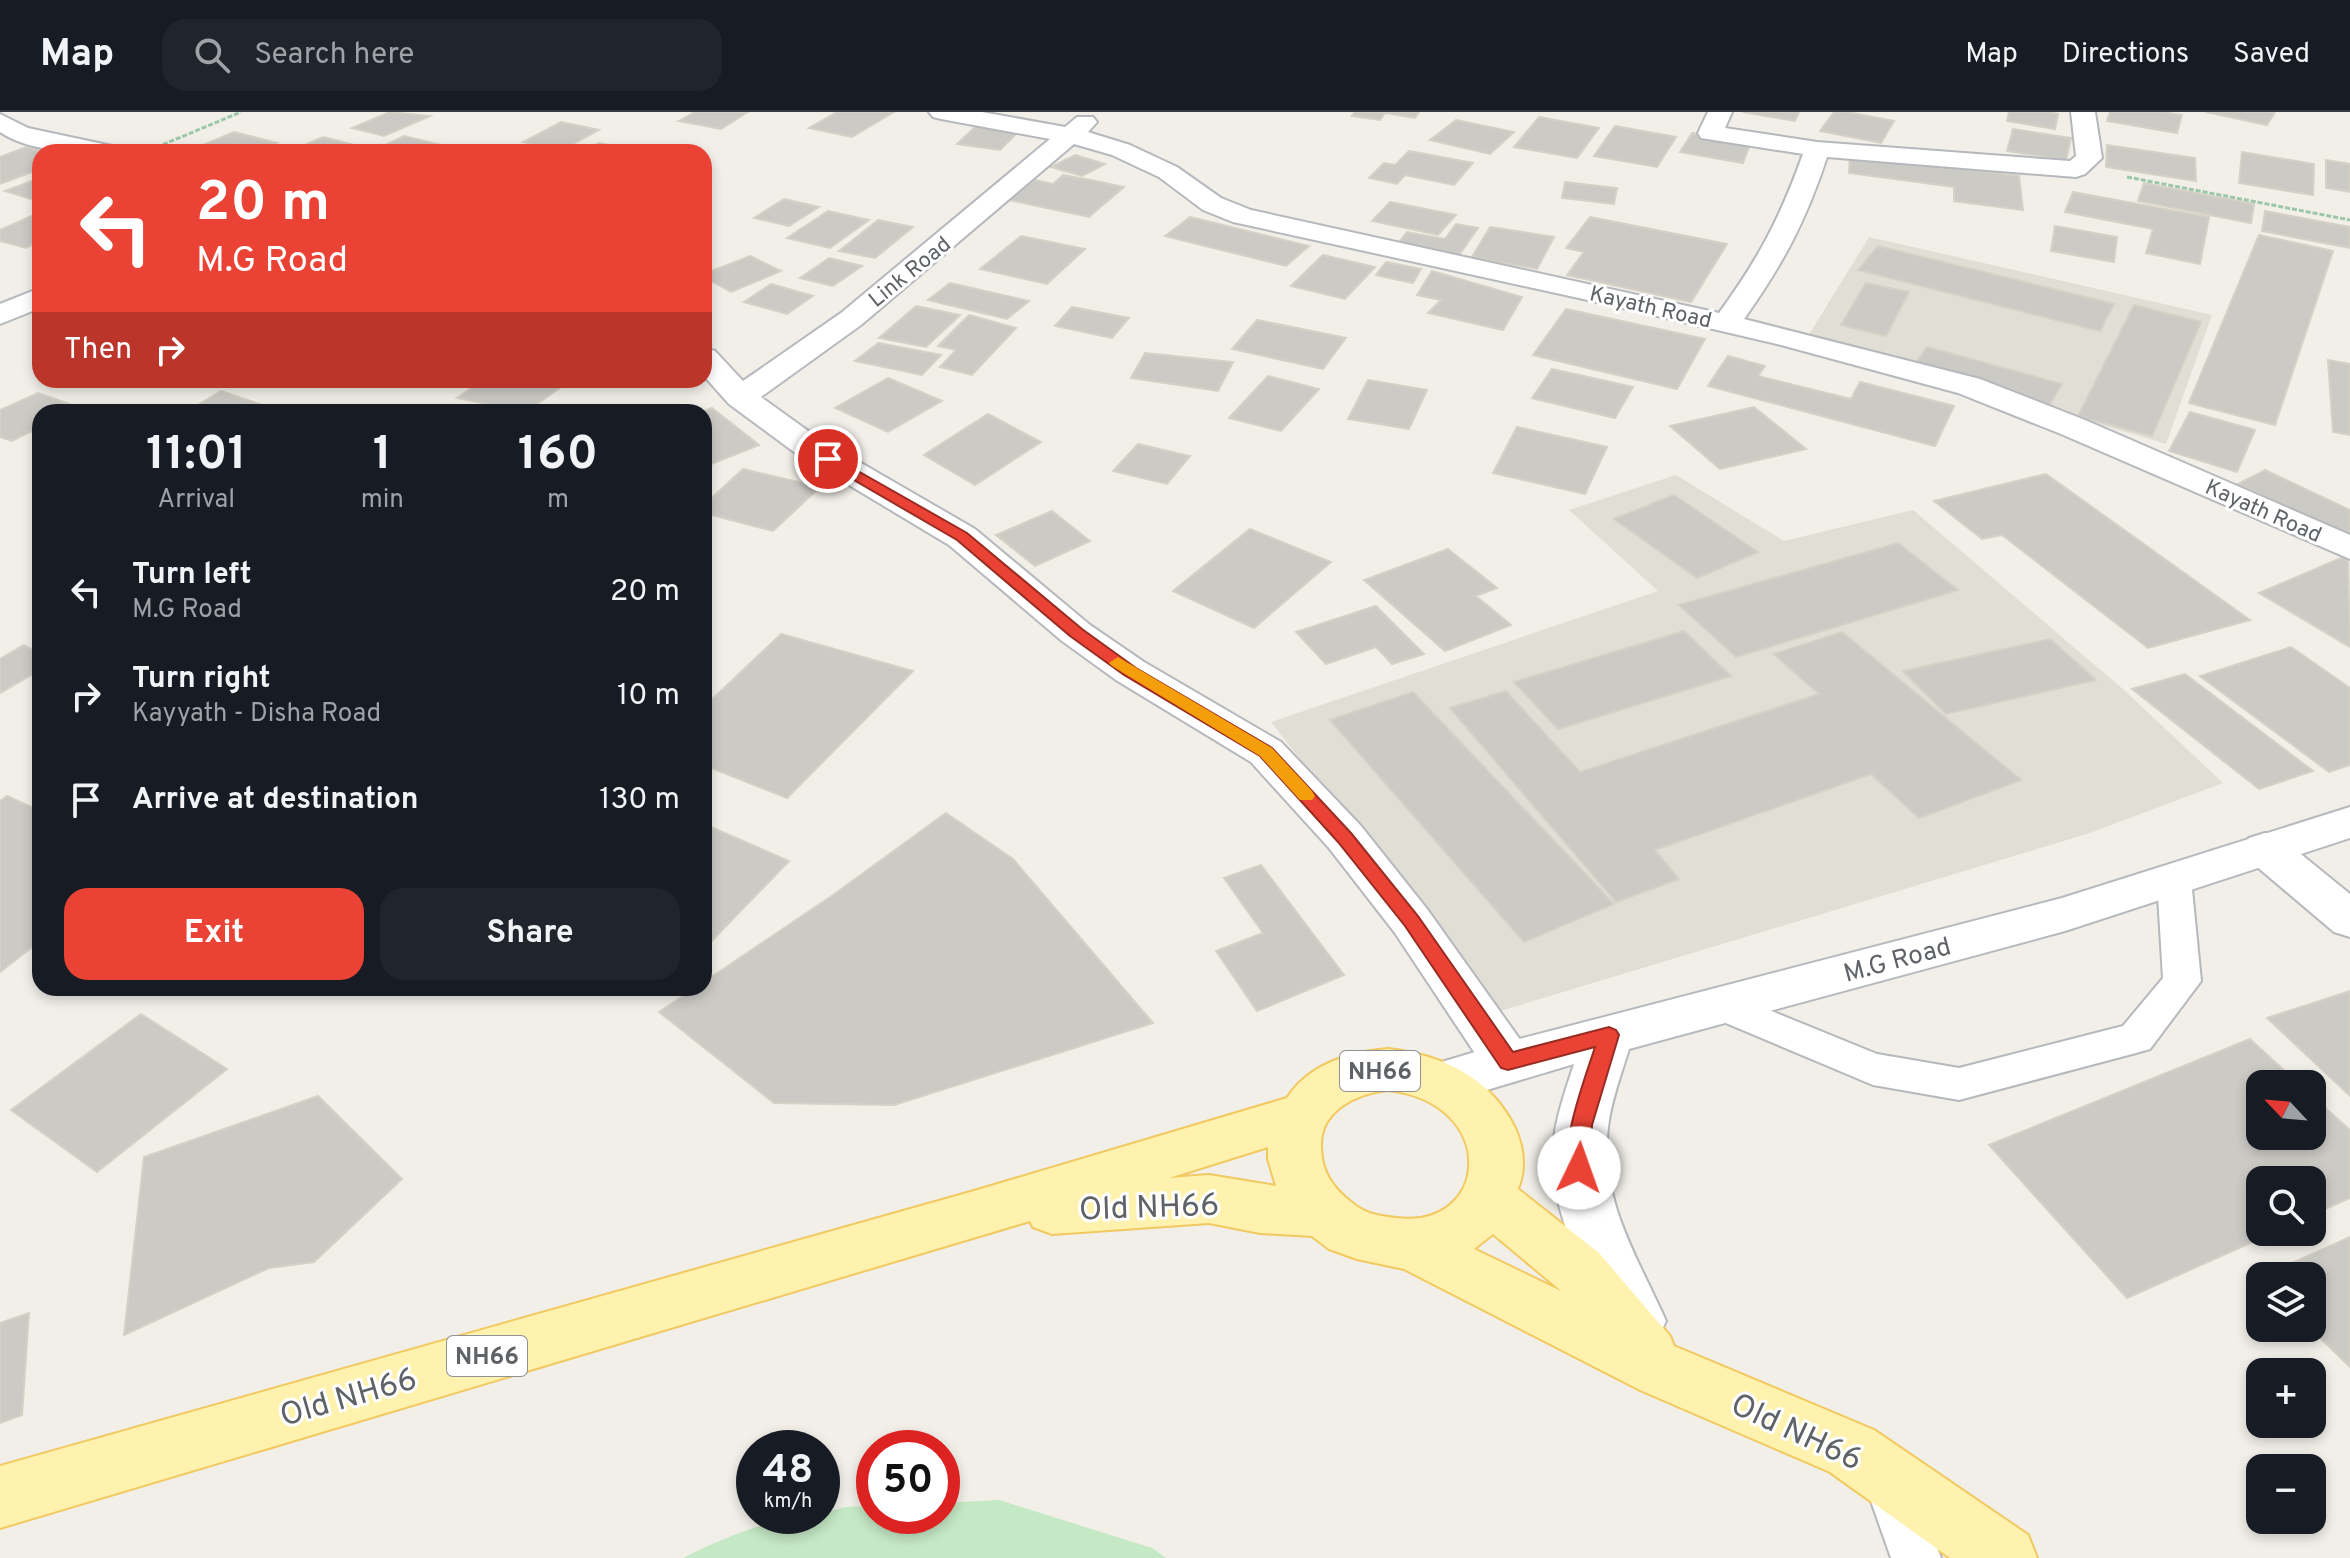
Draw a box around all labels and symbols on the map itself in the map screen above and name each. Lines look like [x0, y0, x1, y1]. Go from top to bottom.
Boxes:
street label: Link Road [864, 232, 957, 314]
street label: Kayath Road [1587, 281, 1714, 336]
pin [794, 425, 862, 493]
street label: Kayath Road [2201, 475, 2325, 550]
street label: M.G Road [1840, 931, 1955, 992]
road number: NH66 [1340, 1051, 1420, 1091]
north arrow [2246, 1070, 2326, 1150]
position arrow [1537, 1126, 1621, 1210]
street label: Old NH66 [1078, 1187, 1220, 1231]
road number: NH66 [447, 1336, 527, 1376]
street label: Old NH66 [276, 1360, 422, 1437]
street label: Old NH66 [1724, 1386, 1868, 1482]
speed limit sign: 50 [856, 1430, 960, 1534]

